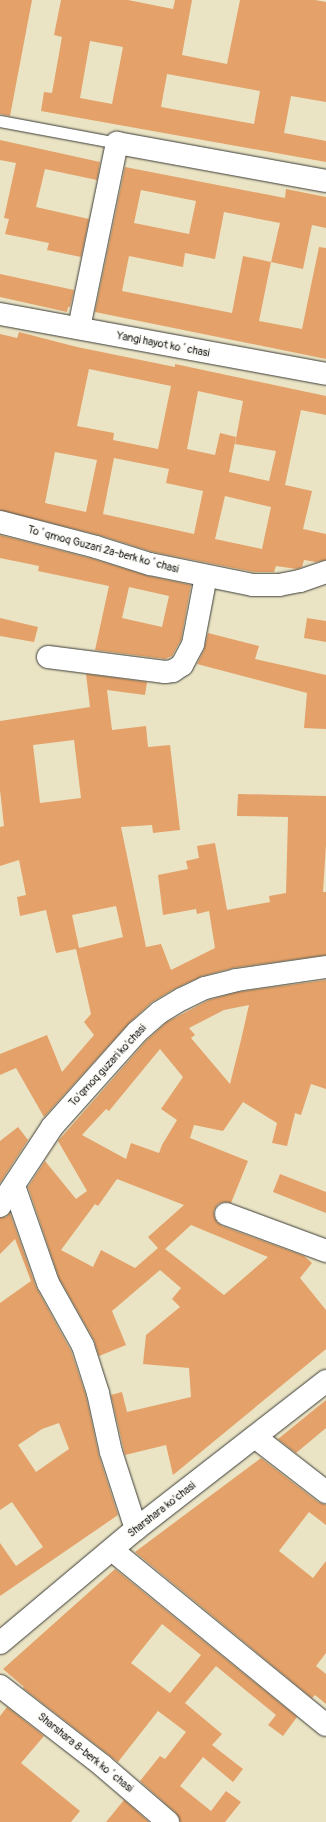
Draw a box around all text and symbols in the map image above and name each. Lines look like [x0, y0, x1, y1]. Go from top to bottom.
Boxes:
street label: Yangi hayot koʻchasi [115, 330, 211, 360]
street label: Toʻqmoq Guzari 2a-berk koʻchasi [26, 523, 180, 577]
street label: To'qmoq guzari ko'chasi [66, 1022, 150, 1110]
street label: Sharshara ko'chasi [125, 1479, 199, 1541]
street label: Sharshara 8-berk koʻchasi [35, 1710, 135, 1796]

